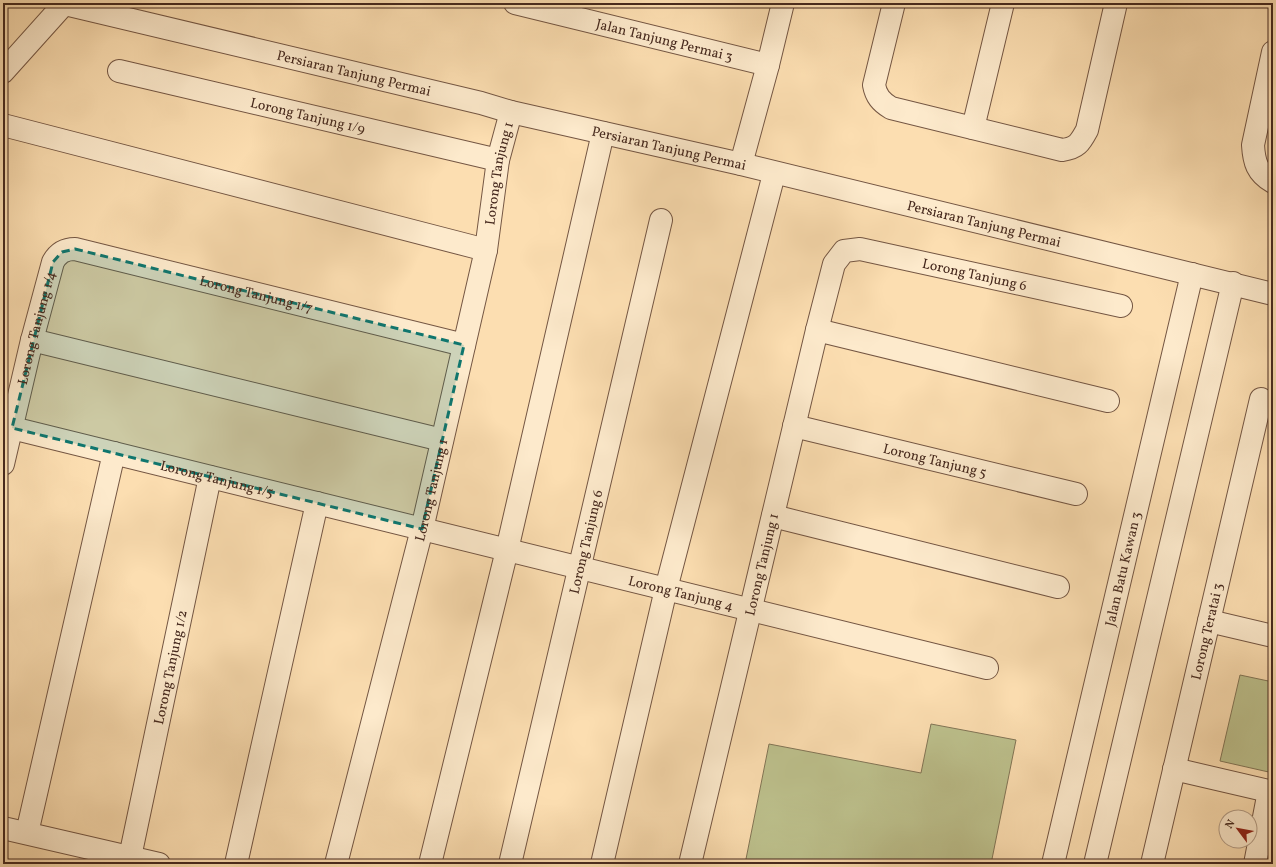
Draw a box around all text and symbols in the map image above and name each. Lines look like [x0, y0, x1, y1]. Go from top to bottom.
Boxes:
street label: Jalan Tanjung Permai 3 [594, 15, 735, 67]
street label: Persiaran Tanjung Permai [275, 47, 433, 102]
street label: Lorong Tanjung 1/9 [248, 94, 367, 139]
street label: Lorong Tanjung 1 [481, 120, 519, 226]
street label: Persiaran Tanjung Permai [590, 123, 748, 176]
street label: Persiaran Tanjung Permai [905, 197, 1063, 253]
street label: Lorong Tanjung 6 [920, 255, 1028, 296]
street label: Lorong Tanjung 1/4 [14, 269, 61, 387]
street label: Lorong Tanjung 1/7 [197, 272, 315, 318]
street label: Lorong Tanjung 1 [411, 437, 453, 544]
street label: Lorong Tanjung 5 [881, 440, 988, 483]
street label: Lorong Tanjung 1/5 [158, 457, 275, 503]
street label: Lorong Tanjung 6 [566, 488, 608, 596]
street label: Jalan Batu Kawan 3 [1101, 510, 1147, 629]
street label: Lorong Tanjung 1 [741, 511, 784, 618]
street label: Lorong Tanjung 4 [626, 572, 735, 616]
street label: Lorong Teratai 3 [1187, 581, 1229, 682]
street label: Lorong Tanjung 1/2 [150, 608, 193, 727]
north arrow [1218, 809, 1258, 849]
text: N [1222, 817, 1239, 832]

